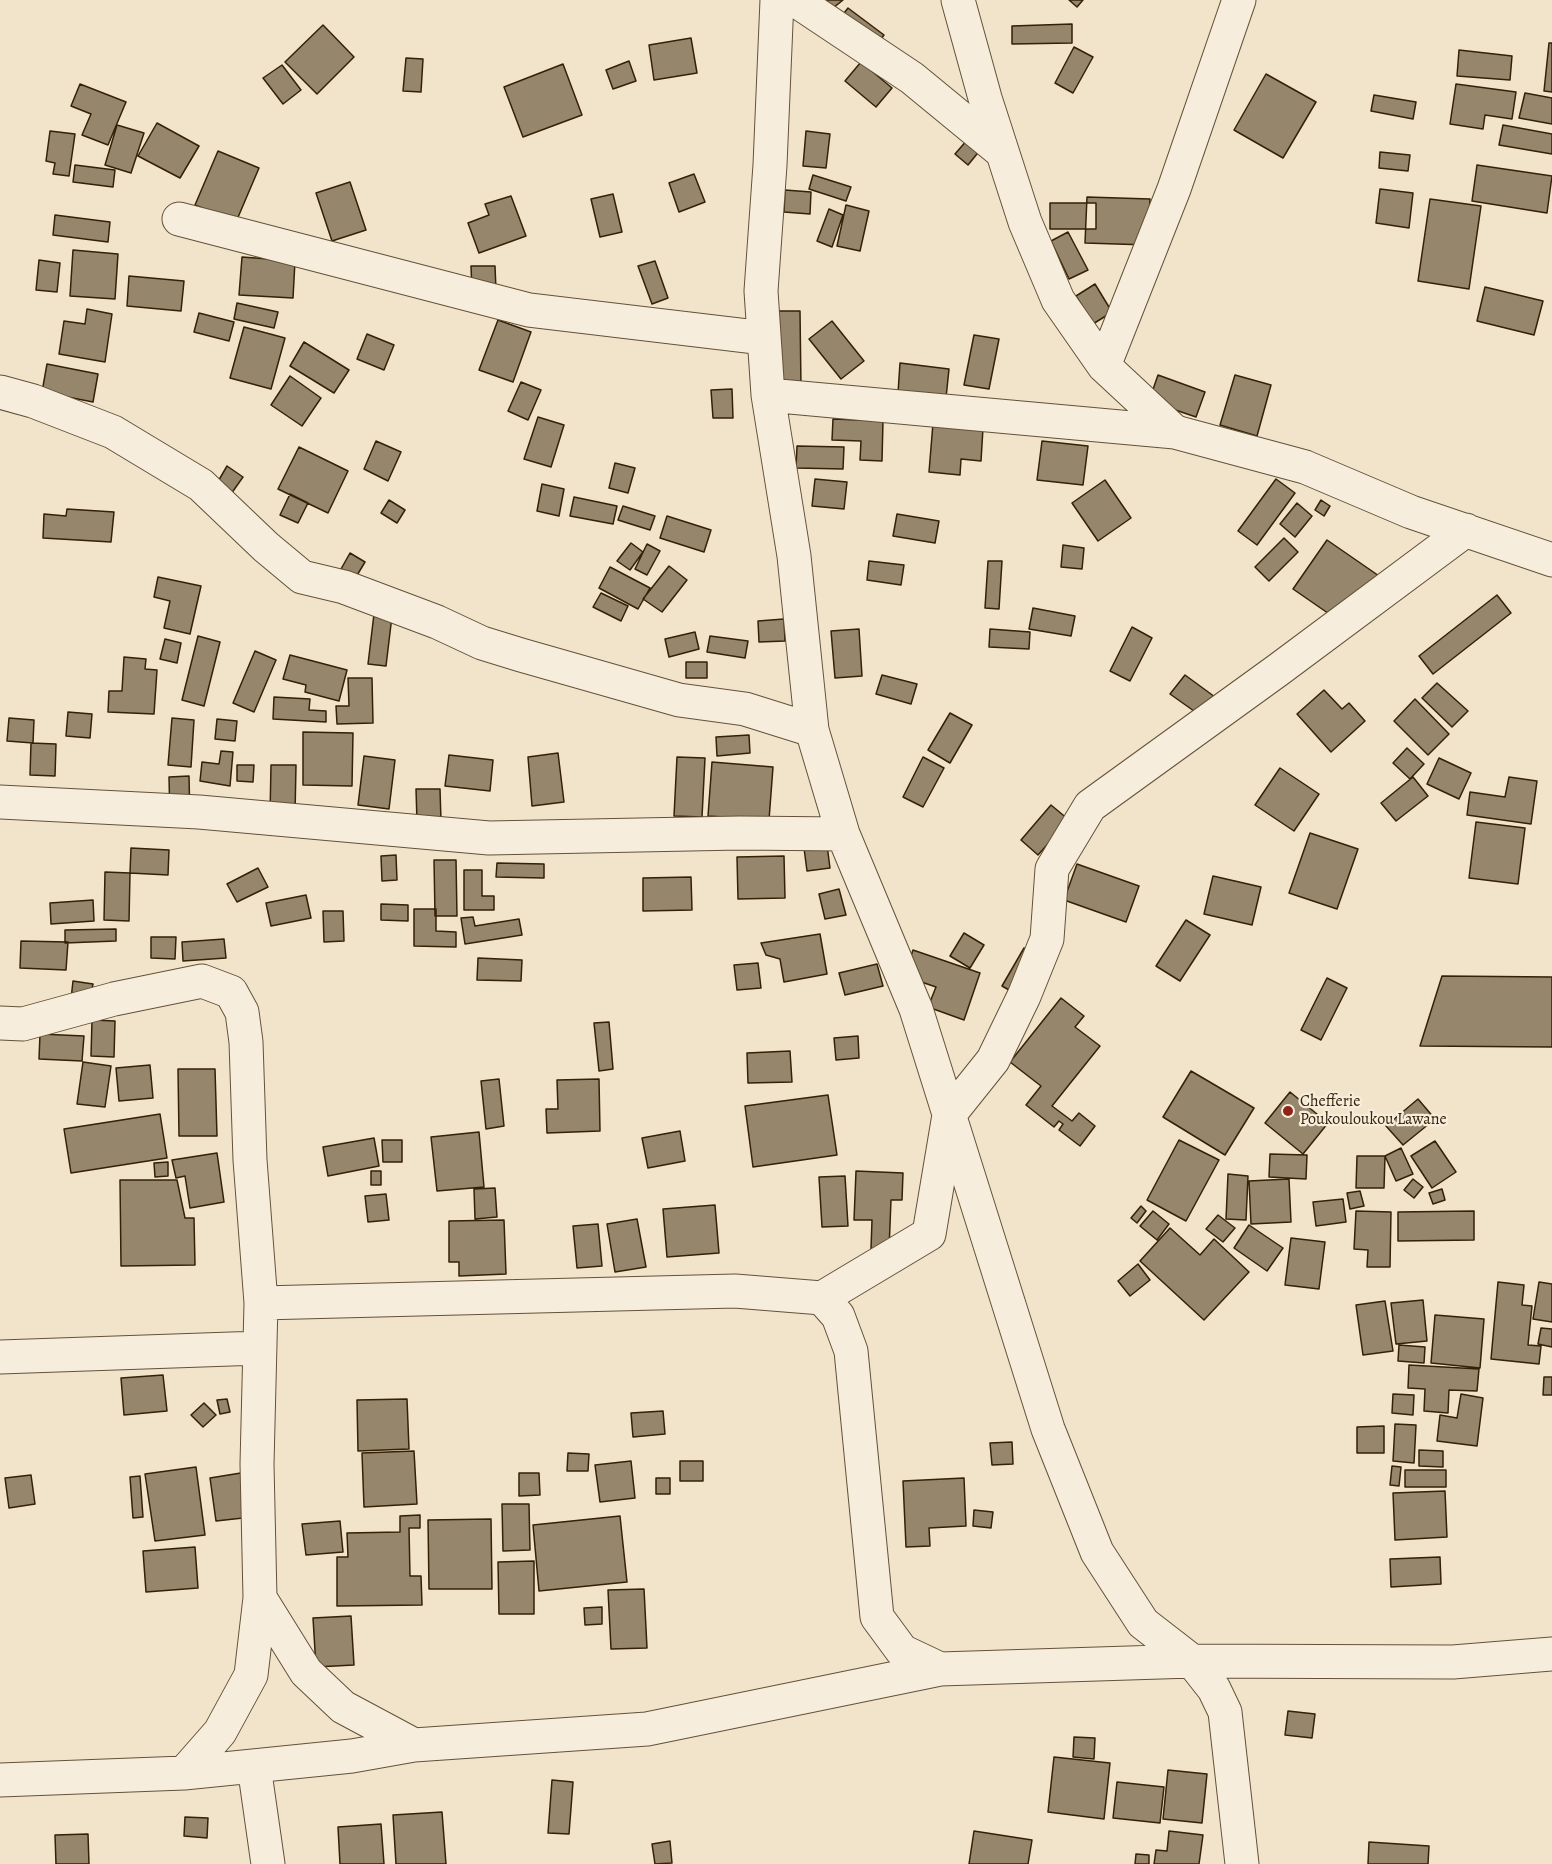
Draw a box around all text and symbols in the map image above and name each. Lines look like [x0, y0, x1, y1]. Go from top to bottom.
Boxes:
place label: Chefferie Poukouloukou Lawane [1300, 1092, 1447, 1130]
marker: Chefferie Poukouloukou Lawane [1281, 1104, 1295, 1118]

